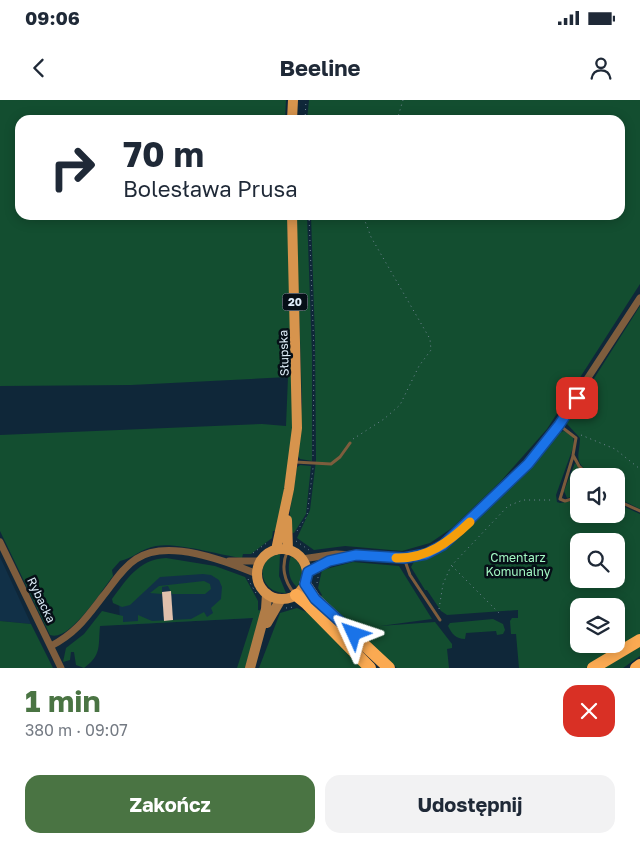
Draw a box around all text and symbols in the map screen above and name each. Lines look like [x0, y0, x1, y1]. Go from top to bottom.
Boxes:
text: 09:06 [25, 6, 80, 29]
icon: back [25, 54, 53, 82]
text: Beeline [279, 54, 361, 81]
icon: person [587, 54, 615, 82]
text: 70 m [123, 133, 204, 175]
icon: right [40, 135, 105, 200]
text: Bolesława Prusa [123, 175, 298, 202]
road number: 20 [282, 293, 308, 310]
street label: Słupska [275, 330, 292, 376]
pin [556, 377, 598, 419]
icon: arrive [563, 384, 591, 412]
map controls [570, 468, 625, 653]
button: sound [570, 468, 625, 523]
button: search [570, 533, 625, 588]
park label: Cmentarz Komunalny [486, 550, 551, 579]
street label: Rybacka [24, 574, 59, 625]
button: layers [570, 598, 625, 653]
position arrow [327, 607, 379, 659]
text: 1 min [25, 683, 101, 719]
button: close [563, 685, 615, 737]
text: 380 m · 09:07 [25, 720, 128, 740]
button: Zakończ [25, 775, 315, 833]
button: Udostępnij [325, 775, 615, 833]

